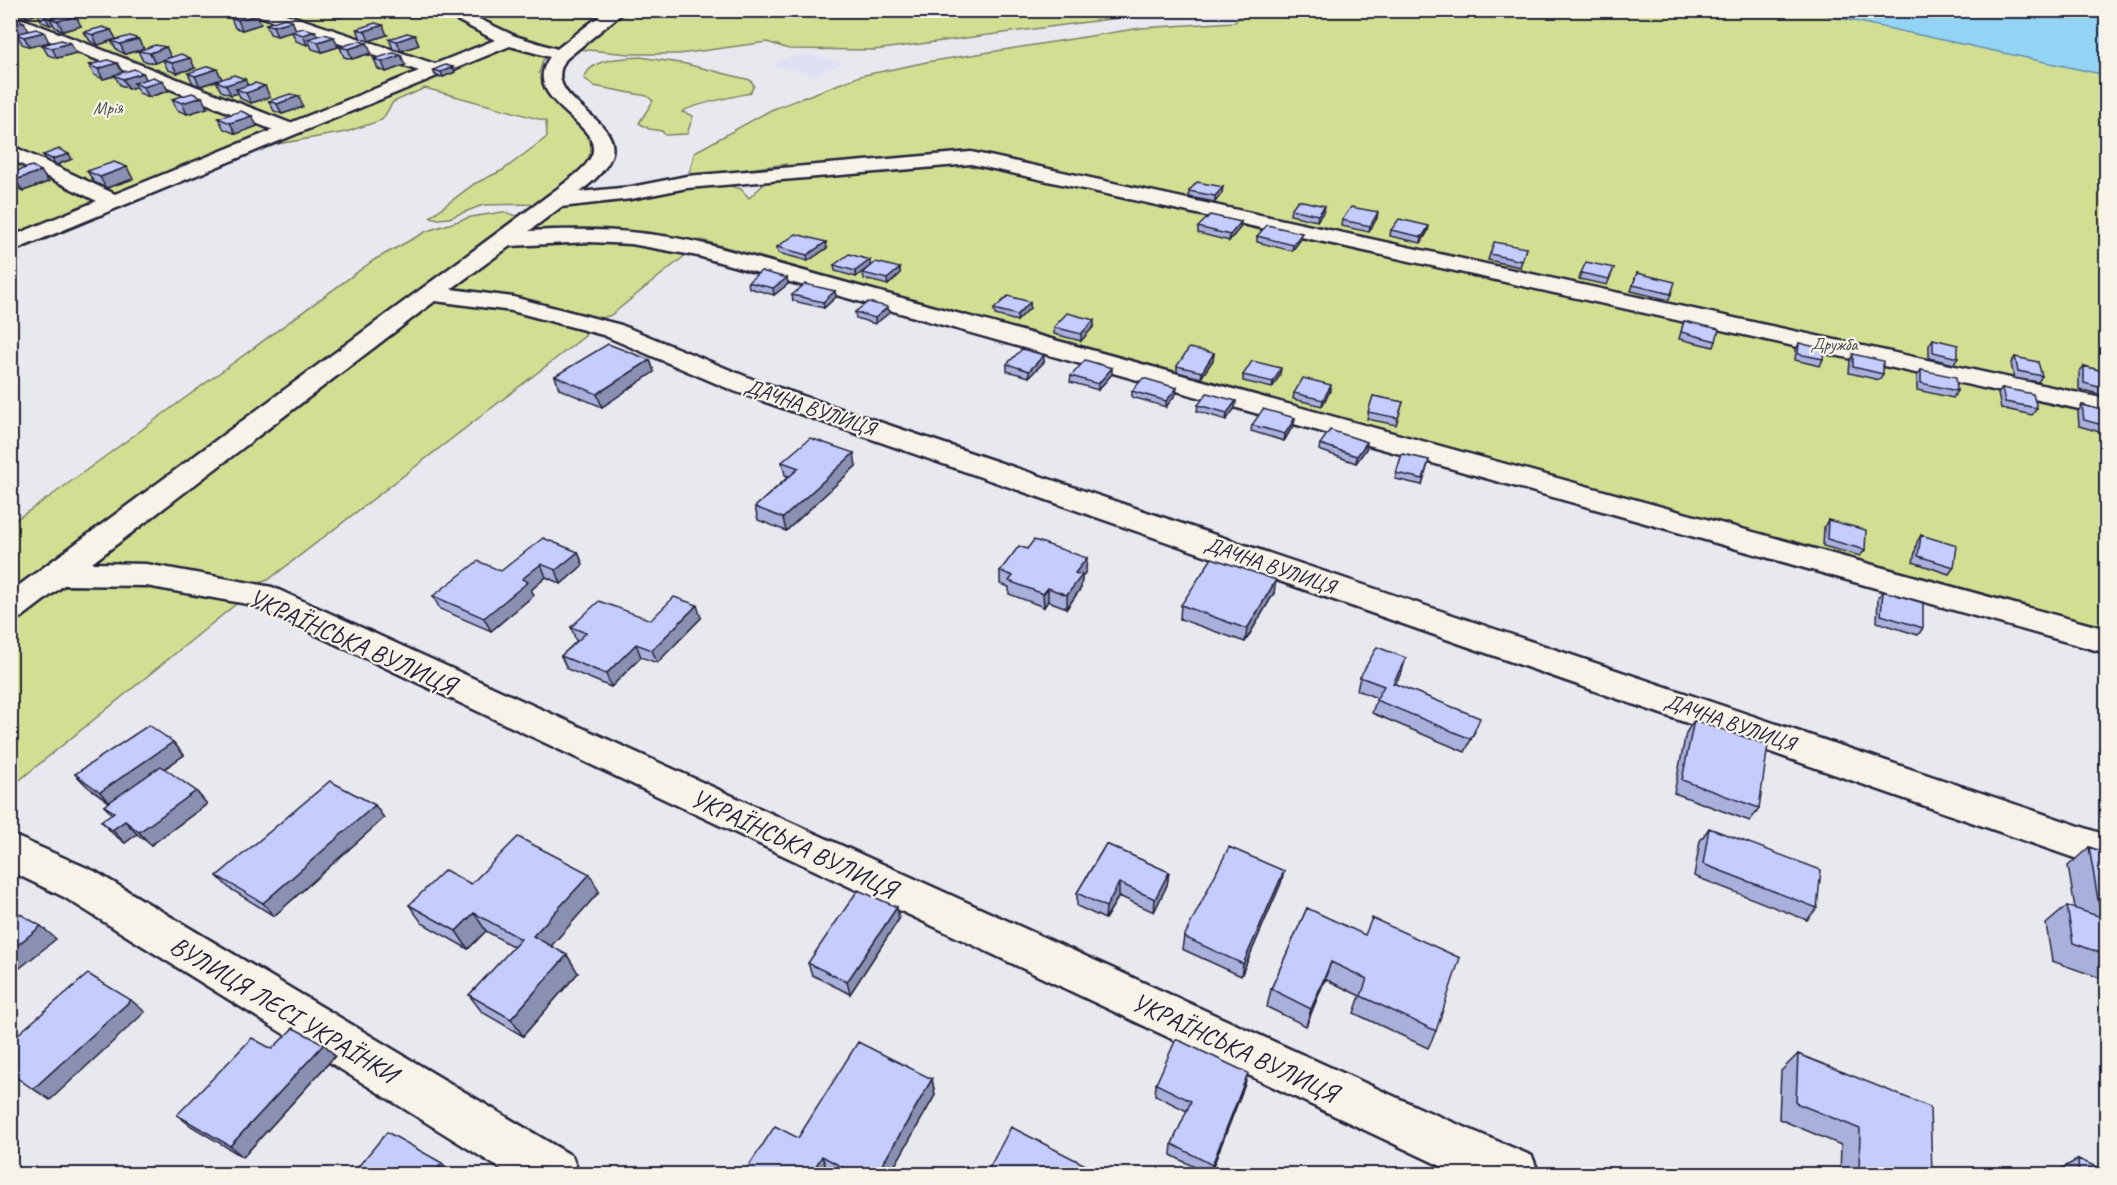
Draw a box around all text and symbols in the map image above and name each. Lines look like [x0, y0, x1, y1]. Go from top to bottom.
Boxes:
park label: Мрія [93, 97, 124, 119]
park label: Дружба [1810, 333, 1859, 355]
street label: ДАЧНА ВУЛИЦЯ [742, 373, 882, 442]
street label: ДАЧНА ВУЛИЦЯ [1202, 531, 1342, 600]
street label: УКРАЇНСЬКА ВУЛИЦЯ [243, 581, 464, 703]
street label: ДАЧНА ВУЛИЦЯ [1662, 688, 1802, 757]
street label: УКРАЇНСЬКА ВУЛИЦЯ [686, 781, 905, 907]
street label: ВУЛИЦЯ ЛЕСІ УКРАЇНКИ [164, 929, 407, 1093]
street label: УКРАЇНСЬКА ВУЛИЦЯ [1127, 985, 1346, 1111]

